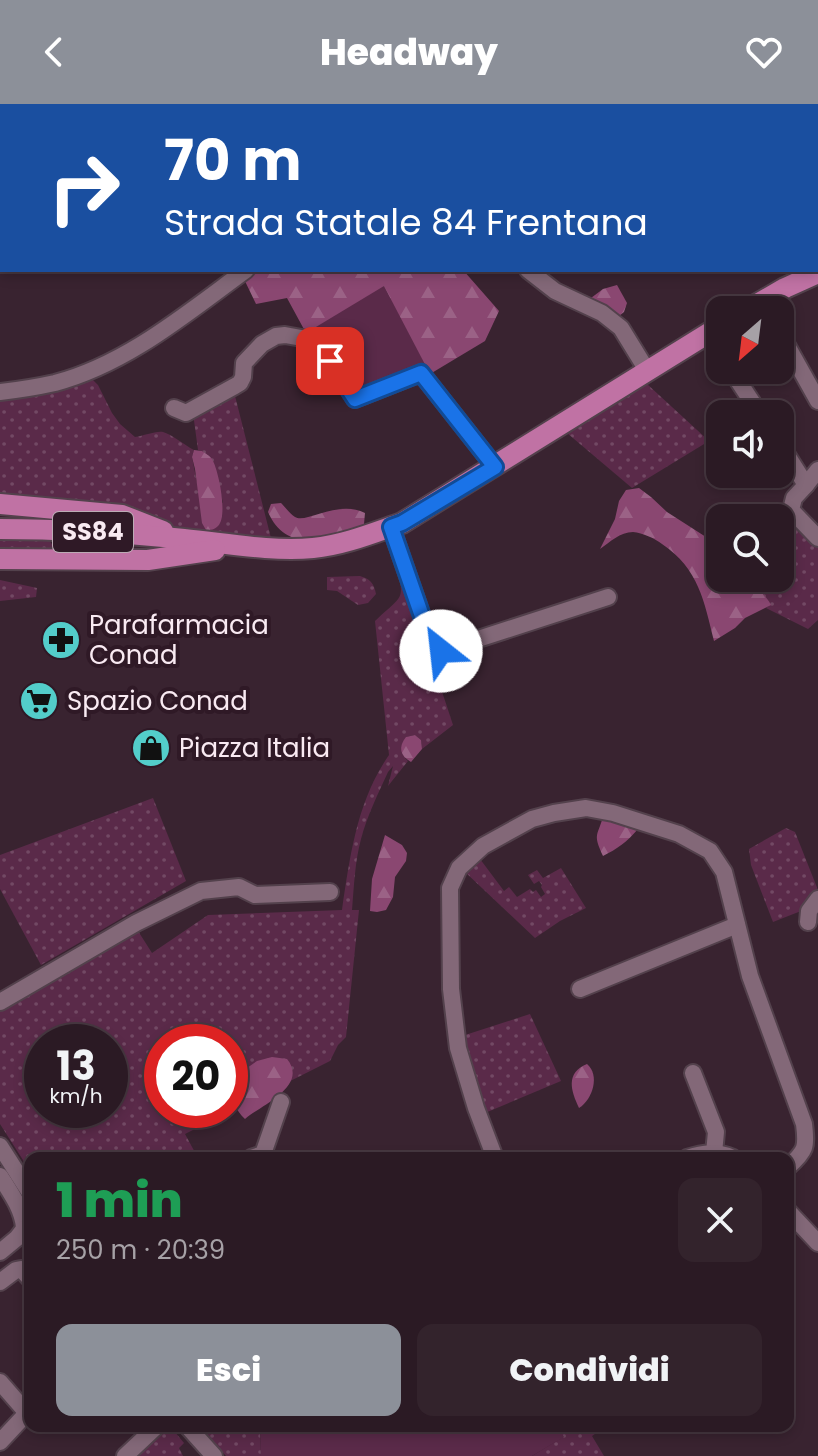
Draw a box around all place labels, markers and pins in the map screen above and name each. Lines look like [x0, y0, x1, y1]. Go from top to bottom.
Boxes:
pin [296, 327, 364, 395]
place label: Parafarmacia Conad [89, 607, 269, 673]
pharmacy icon: Parafarmacia Conad [40, 619, 82, 661]
supermarket icon: Spazio Conad [18, 680, 60, 722]
place label: Spazio Conad [67, 683, 248, 719]
shop icon: Piazza Italia [130, 727, 172, 769]
place label: Piazza Italia [179, 730, 330, 766]

